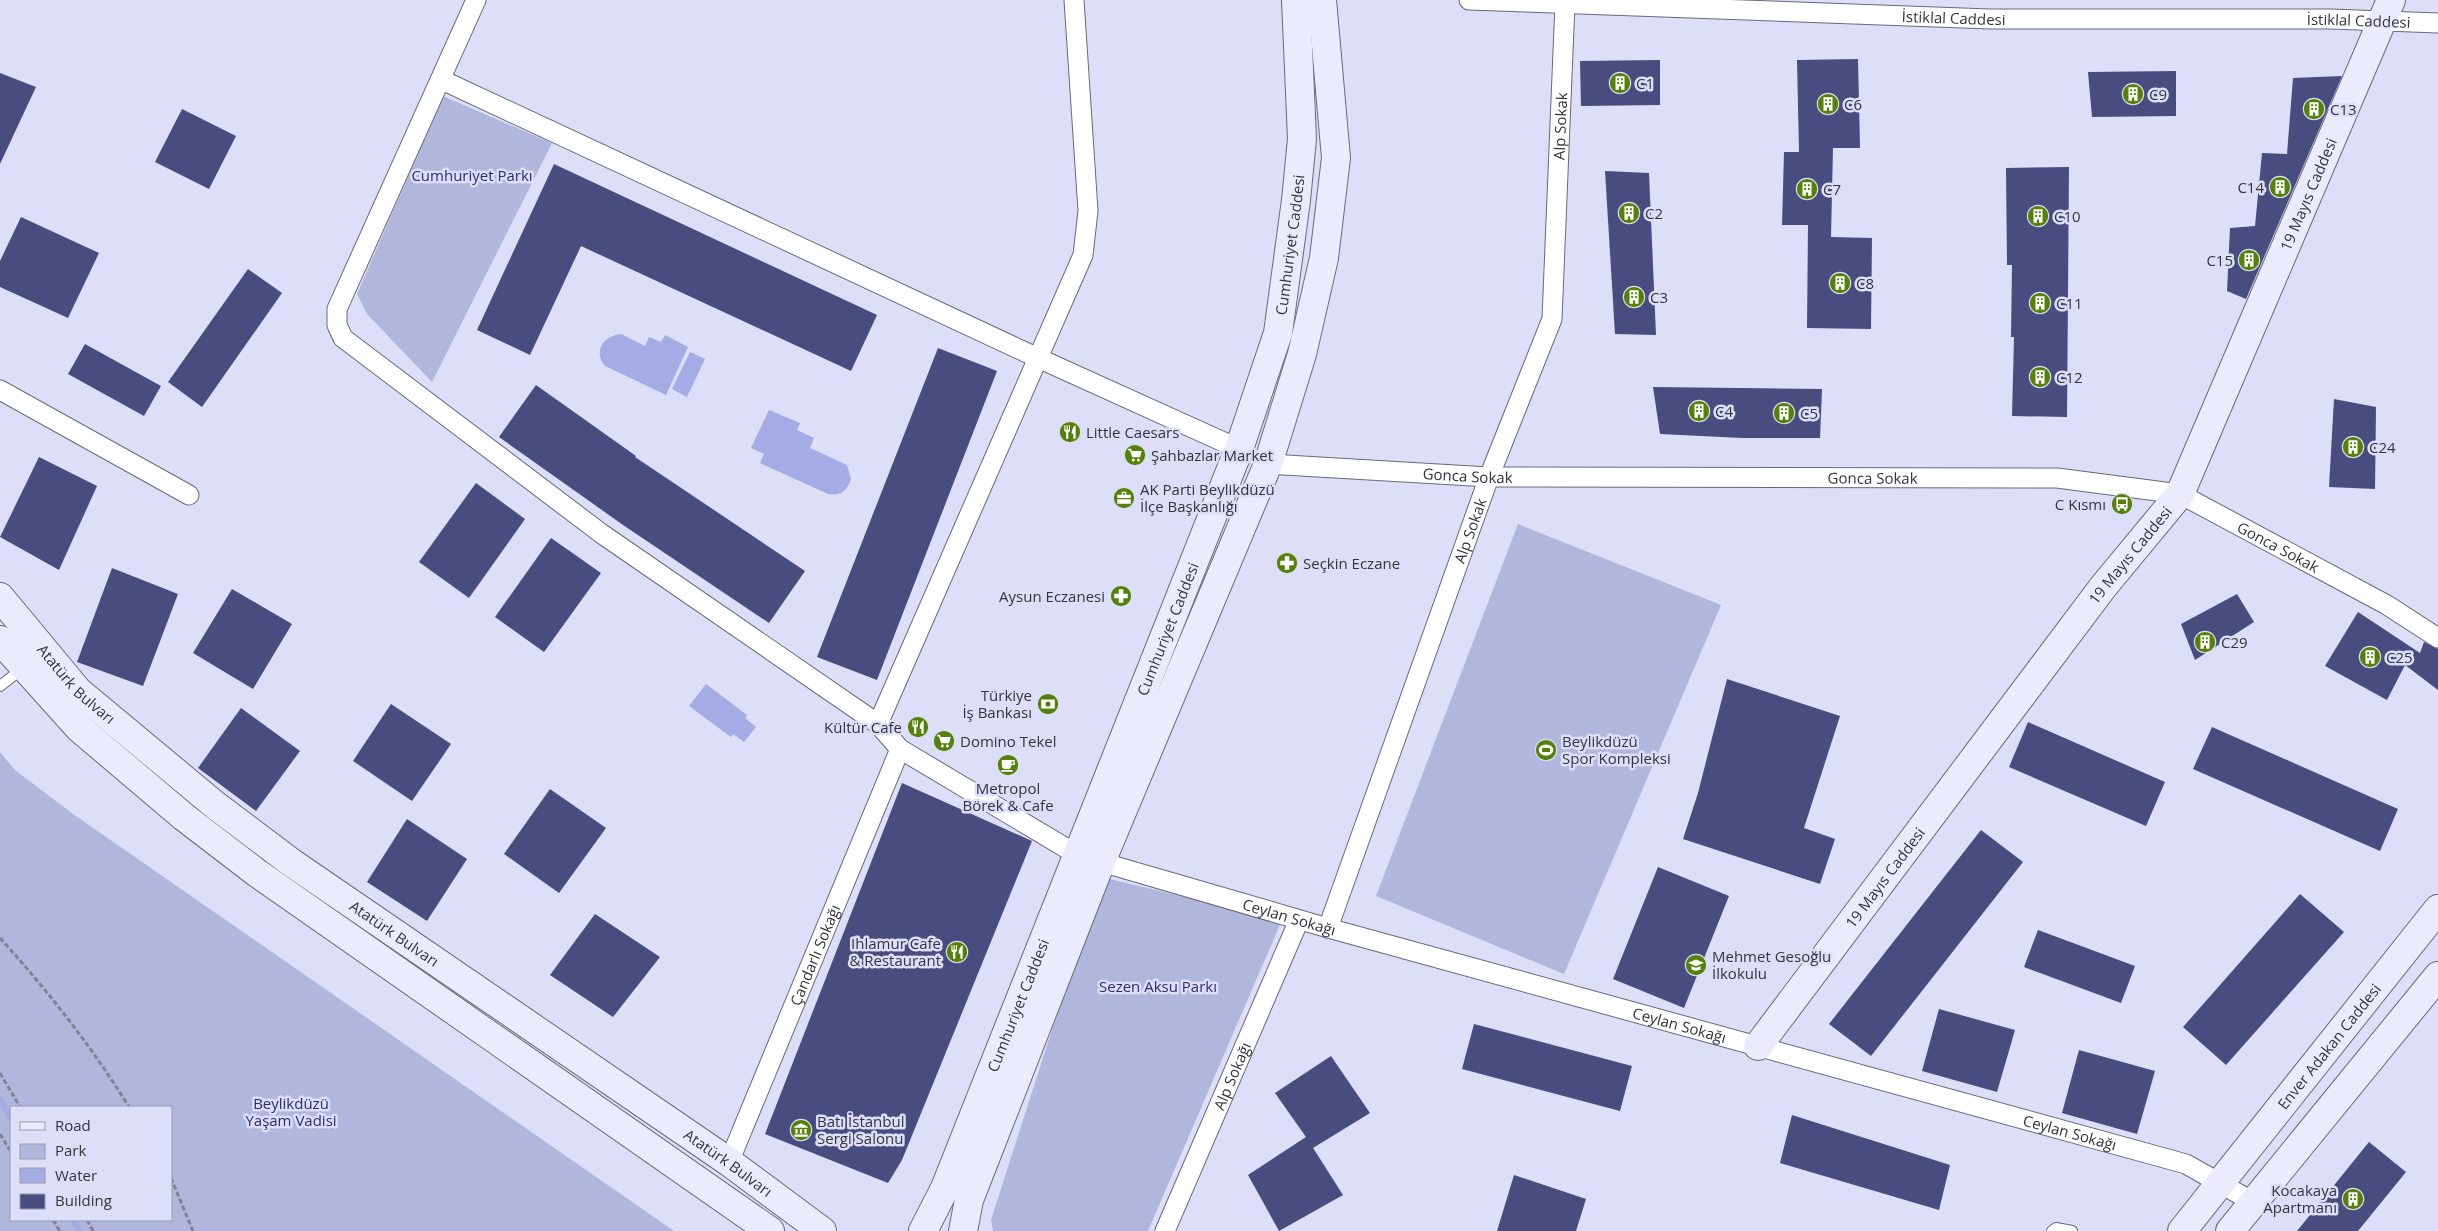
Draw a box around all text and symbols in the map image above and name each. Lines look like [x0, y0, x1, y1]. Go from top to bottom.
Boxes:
street label: İstiklal Caddesi [1901, 6, 2006, 29]
street label: İstiklal Caddesi [2307, 9, 2411, 32]
building icon: C1 [1608, 71, 1632, 95]
place label: C1 [1636, 73, 1654, 93]
building icon: C9 [2121, 82, 2145, 106]
place label: C9 [2149, 84, 2167, 104]
street label: Alp Sokak [1549, 92, 1571, 160]
building icon: C6 [1816, 92, 1840, 116]
place label: C6 [1844, 94, 1862, 114]
building icon: C13 [2302, 97, 2326, 121]
place label: C13 [2330, 99, 2357, 119]
street label: 19 Mayıs Caddesi [2275, 135, 2341, 254]
park label: Cumhuriyet Parkı [411, 165, 533, 185]
street label: Cumhuriyet Caddesi [1271, 174, 1308, 316]
building icon: C14 [2268, 175, 2292, 199]
building icon: C7 [1795, 177, 1819, 201]
place label: C14 [2237, 177, 2264, 197]
place label: C7 [1823, 179, 1841, 199]
building icon: C2 [1617, 201, 1641, 225]
place label: C2 [1645, 203, 1663, 223]
building icon: C10 [2026, 204, 2050, 228]
place label: C10 [2054, 206, 2081, 226]
building icon: C15 [2237, 248, 2261, 272]
place label: C15 [2206, 250, 2233, 270]
building icon: C8 [1828, 271, 1852, 295]
place label: C8 [1856, 273, 1874, 293]
building icon: C3 [1622, 285, 1646, 309]
place label: C3 [1650, 287, 1668, 307]
building icon: C11 [2028, 291, 2052, 315]
place label: C11 [2056, 293, 2083, 313]
building icon: C12 [2028, 365, 2052, 389]
place label: C12 [2056, 367, 2083, 387]
building icon: C4 [1687, 399, 1711, 423]
place label: C4 [1715, 401, 1733, 421]
building icon: C5 [1772, 401, 1796, 425]
place label: C5 [1800, 403, 1818, 423]
restaurant icon: Little Caesars [1058, 420, 1082, 444]
place label: Little Caesars [1086, 422, 1179, 442]
building icon: C24 [2341, 435, 2365, 459]
place label: C24 [2369, 437, 2396, 457]
supermarket icon: Şahbazlar Market [1123, 443, 1147, 467]
place label: Şahbazlar Market [1151, 445, 1273, 465]
street label: Gonca Sokak [1422, 463, 1513, 487]
street label: Gonca Sokak [1828, 468, 1918, 488]
place label: AK Parti Beylikdüzü İlçe Başkanlığı [1140, 479, 1275, 516]
office icon: AK Parti Beylikdüzü İlçe Başkanlığı [1112, 486, 1136, 510]
bus stop icon: C Kısmı [2110, 492, 2134, 516]
place label: C Kısmı [2055, 494, 2106, 514]
street label: Alp Sokak [1449, 495, 1491, 566]
street label: 19 Mayıs Caddesi [2084, 502, 2176, 608]
street label: Gonca Sokak [2234, 517, 2323, 577]
pharmacy icon: Seçkin Eczane [1275, 551, 1299, 575]
place label: Seçkin Eczane [1303, 553, 1400, 573]
street label: Cumhuriyet Caddesi [1132, 559, 1203, 698]
pharmacy icon: Aysun Eczanesi [1109, 584, 1133, 608]
place label: Aysun Eczanesi [999, 586, 1105, 606]
building icon: C29 [2193, 630, 2217, 654]
place label: C29 [2221, 632, 2248, 652]
street label: Atatürk Bulvarı [33, 640, 120, 728]
building icon: C25 [2358, 645, 2382, 669]
place label: C25 [2386, 647, 2413, 667]
place label: Türkiye İş Bankası [962, 685, 1032, 722]
bank icon: Türkiye İş Bankası [1036, 692, 1060, 716]
restaurant icon: Kültür Cafe [906, 715, 930, 739]
place label: Kültür Cafe [824, 717, 902, 737]
supermarket icon: Domino Tekel [932, 729, 956, 753]
place label: Domino Tekel [960, 731, 1056, 751]
place label: Beylikdüzü Spor Kompleksi [1562, 731, 1671, 768]
sports icon: Beylikdüzü Spor Kompleksi [1534, 738, 1558, 762]
cafe icon: Metropol Börek & Cafe [996, 753, 1020, 777]
place label: Metropol Börek & Cafe [962, 778, 1054, 815]
street label: 19 Mayıs Caddesi [1840, 823, 1929, 932]
street label: Ceylan Sokağı [1240, 894, 1338, 940]
street label: Atatürk Bulvarı [346, 895, 443, 971]
street label: Çandarlı Sokağı [785, 901, 845, 1009]
place label: Ihlamur Cafe & Restaurant [849, 933, 941, 970]
street label: Cumhuriyet Caddesi [982, 936, 1053, 1075]
restaurant icon: Ihlamur Cafe & Restaurant [945, 940, 969, 964]
place label: Mehmet Gesoğlu İlkokulu [1712, 946, 1831, 983]
school or university icon: Mehmet Gesoğlu İlkokulu [1684, 953, 1708, 977]
park label: Sezen Aksu Parkı [1099, 976, 1217, 996]
street label: Enver Adakan Caddesi [2273, 979, 2385, 1113]
street label: Ceylan Sokağı [1631, 1002, 1729, 1047]
street label: Alp Sokağı [1208, 1039, 1255, 1113]
park label: Beylikdüzü Yaşam Vadisi [245, 1093, 337, 1130]
legend [10, 1106, 172, 1221]
street label: Ceylan Sokağı [2021, 1110, 2119, 1154]
place label: Batı İstanbul Sergi Salonu [817, 1111, 904, 1148]
text: Road [55, 1115, 91, 1135]
museum icon: Batı İstanbul Sergi Salonu [789, 1118, 813, 1142]
street label: Atatürk Bulvarı [680, 1124, 777, 1201]
text: Park [55, 1140, 86, 1160]
text: Water [55, 1165, 97, 1185]
place label: Kocakaya Apartmanı [2263, 1180, 2337, 1217]
building icon: Kocakaya Apartmanı [2341, 1187, 2365, 1211]
text: Building [55, 1190, 112, 1210]

